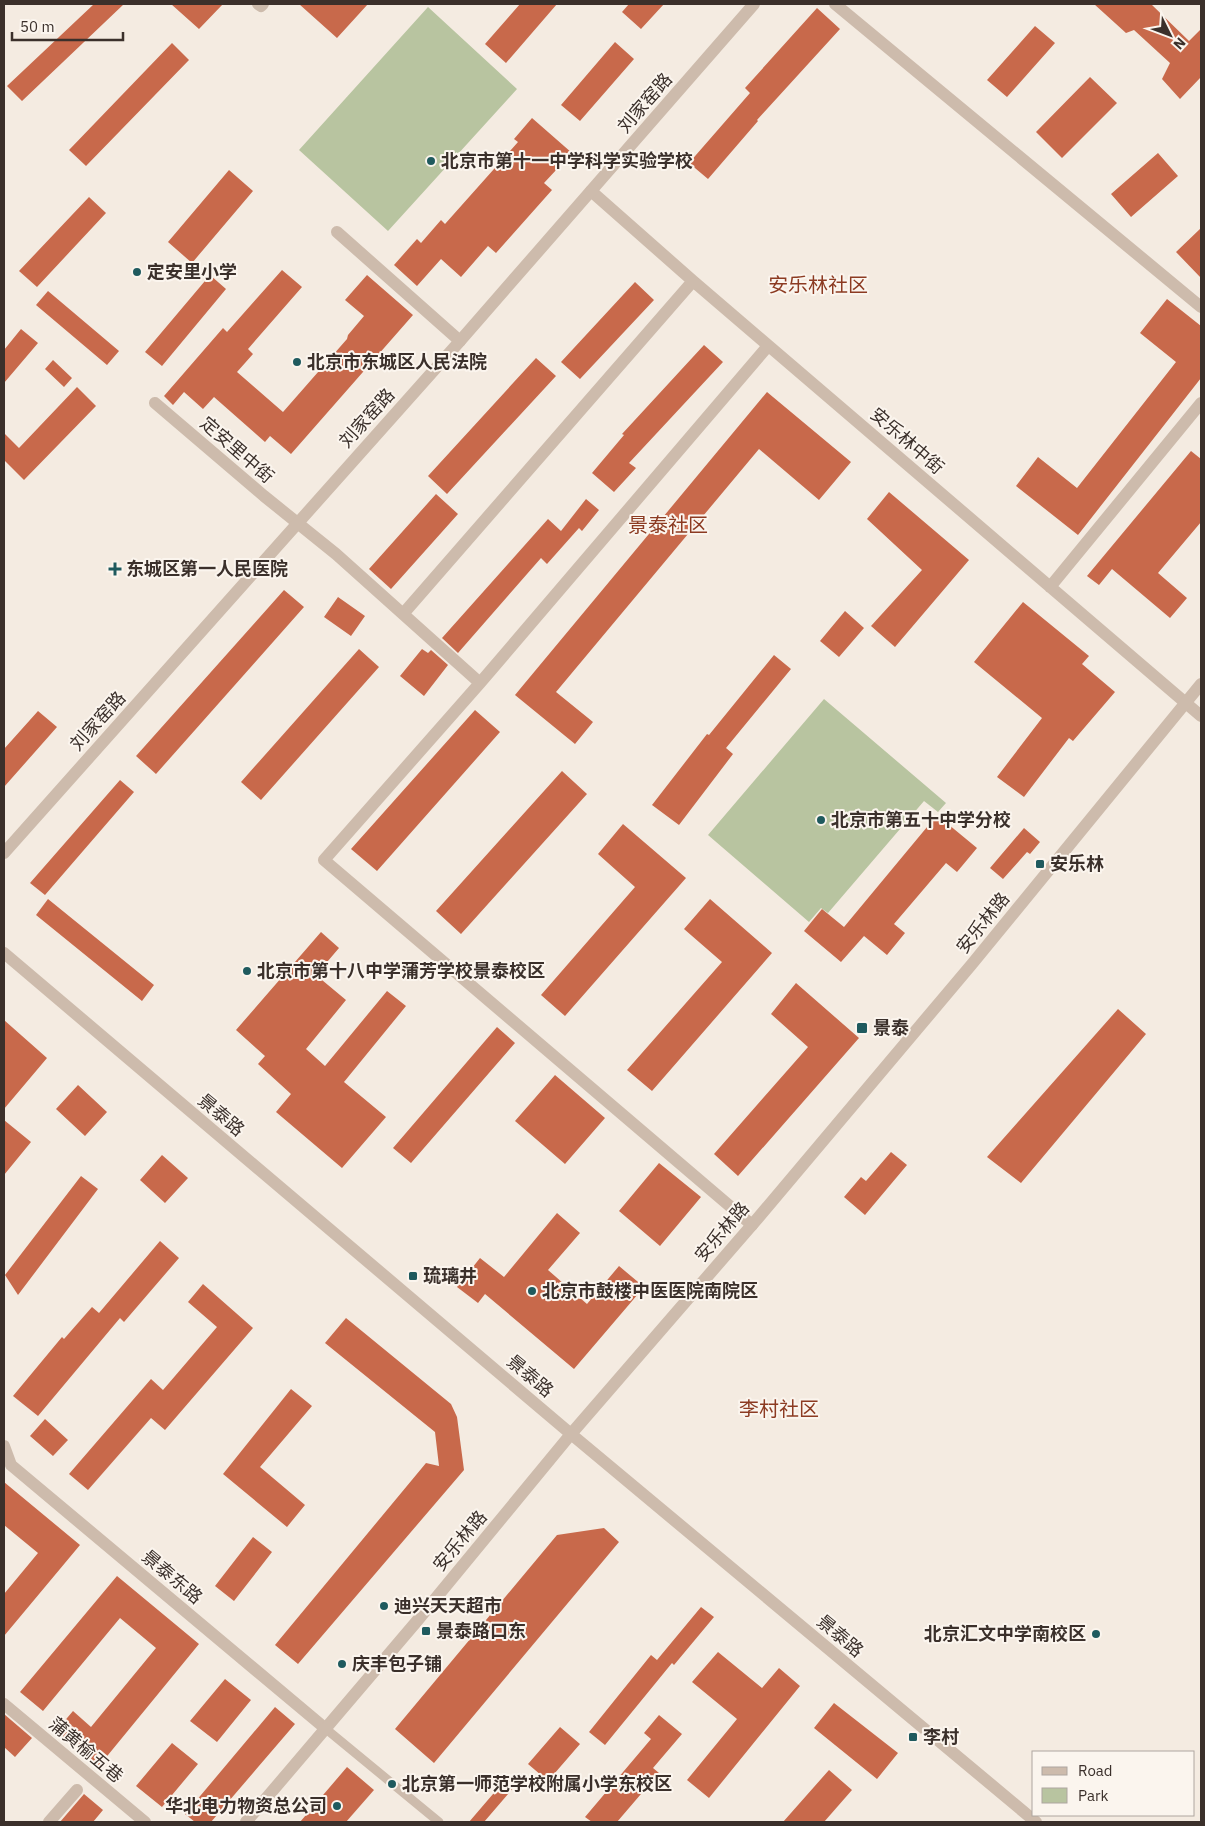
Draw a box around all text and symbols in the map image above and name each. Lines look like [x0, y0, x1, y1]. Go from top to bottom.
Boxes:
scale bar [12, 10, 124, 42]
north arrow [1145, 10, 1195, 60]
text: 50 m [20, 17, 55, 36]
text: N [1170, 34, 1190, 53]
street label: 刘家窑路 [612, 68, 677, 137]
place label: 北京市第十一中学科学实验学校 [441, 149, 693, 172]
marker: 北京市第十一中学科学实验学校 [425, 155, 437, 167]
place label: 定安里小学 [147, 260, 237, 283]
marker: 定安里小学 [131, 266, 143, 278]
district label: 安乐林社区 [768, 271, 868, 298]
place label: 北京市东城区人民法院 [307, 350, 487, 373]
marker: 北京市东城区人民法院 [291, 356, 303, 368]
street label: 刘家窑路 [334, 383, 399, 452]
street label: 安乐林中街 [866, 402, 949, 479]
street label: 定安里中街 [196, 411, 279, 488]
district label: 景泰社区 [628, 511, 708, 538]
place label: 东城区第一人民医院 [126, 557, 288, 580]
marker: 东城区第一人民医院 [108, 562, 122, 576]
street label: 刘家窑路 [65, 686, 130, 755]
place label: 北京市第五十中学分校 [831, 808, 1011, 831]
marker: 北京市第五十中学分校 [815, 814, 827, 826]
place label: 安乐林 [1050, 852, 1104, 875]
marker: 安乐林 [1034, 858, 1046, 870]
street label: 安乐林路 [951, 887, 1014, 958]
place label: 北京市第十八中学蒲芳学校景泰校区 [257, 959, 545, 982]
marker: 北京市第十八中学蒲芳学校景泰校区 [241, 965, 253, 977]
place label: 景泰 [873, 1016, 909, 1039]
marker: 景泰 [855, 1021, 869, 1035]
street label: 景泰路 [193, 1088, 249, 1141]
street label: 安乐林路 [689, 1197, 754, 1266]
place label: 琉璃井 [423, 1264, 477, 1287]
marker: 琉璃井 [407, 1270, 419, 1282]
place label: 北京市鼓楼中医医院南院区 [542, 1279, 758, 1302]
marker: 北京市鼓楼中医医院南院区 [526, 1285, 538, 1297]
street label: 景泰路 [502, 1349, 558, 1402]
district label: 李村社区 [739, 1395, 819, 1422]
street label: 安乐林路 [428, 1506, 492, 1576]
street label: 景泰东路 [137, 1545, 207, 1609]
place label: 迪兴天天超市 [394, 1594, 502, 1617]
marker: 迪兴天天超市 [378, 1600, 390, 1612]
street label: 景泰路 [812, 1609, 868, 1662]
place label: 景泰路口东 [436, 1619, 526, 1642]
place label: 北京汇文中学南校区 [924, 1622, 1086, 1645]
marker: 景泰路口东 [420, 1625, 432, 1637]
marker: 北京汇文中学南校区 [1090, 1628, 1102, 1640]
place label: 庆丰包子铺 [352, 1652, 442, 1675]
marker: 庆丰包子铺 [336, 1658, 348, 1670]
street label: 蒲黄榆五巷 [44, 1712, 128, 1787]
place label: 李村 [923, 1725, 959, 1748]
marker: 李村 [907, 1731, 919, 1743]
legend [1032, 1751, 1195, 1816]
text: Road [1078, 1761, 1113, 1780]
place label: 北京第一师范学校附属小学东校区 [402, 1772, 672, 1795]
marker: 北京第一师范学校附属小学东校区 [386, 1778, 398, 1790]
text: Park [1078, 1786, 1108, 1805]
place label: 华北电力物资总公司 [165, 1794, 327, 1817]
marker: 华北电力物资总公司 [331, 1800, 343, 1812]

